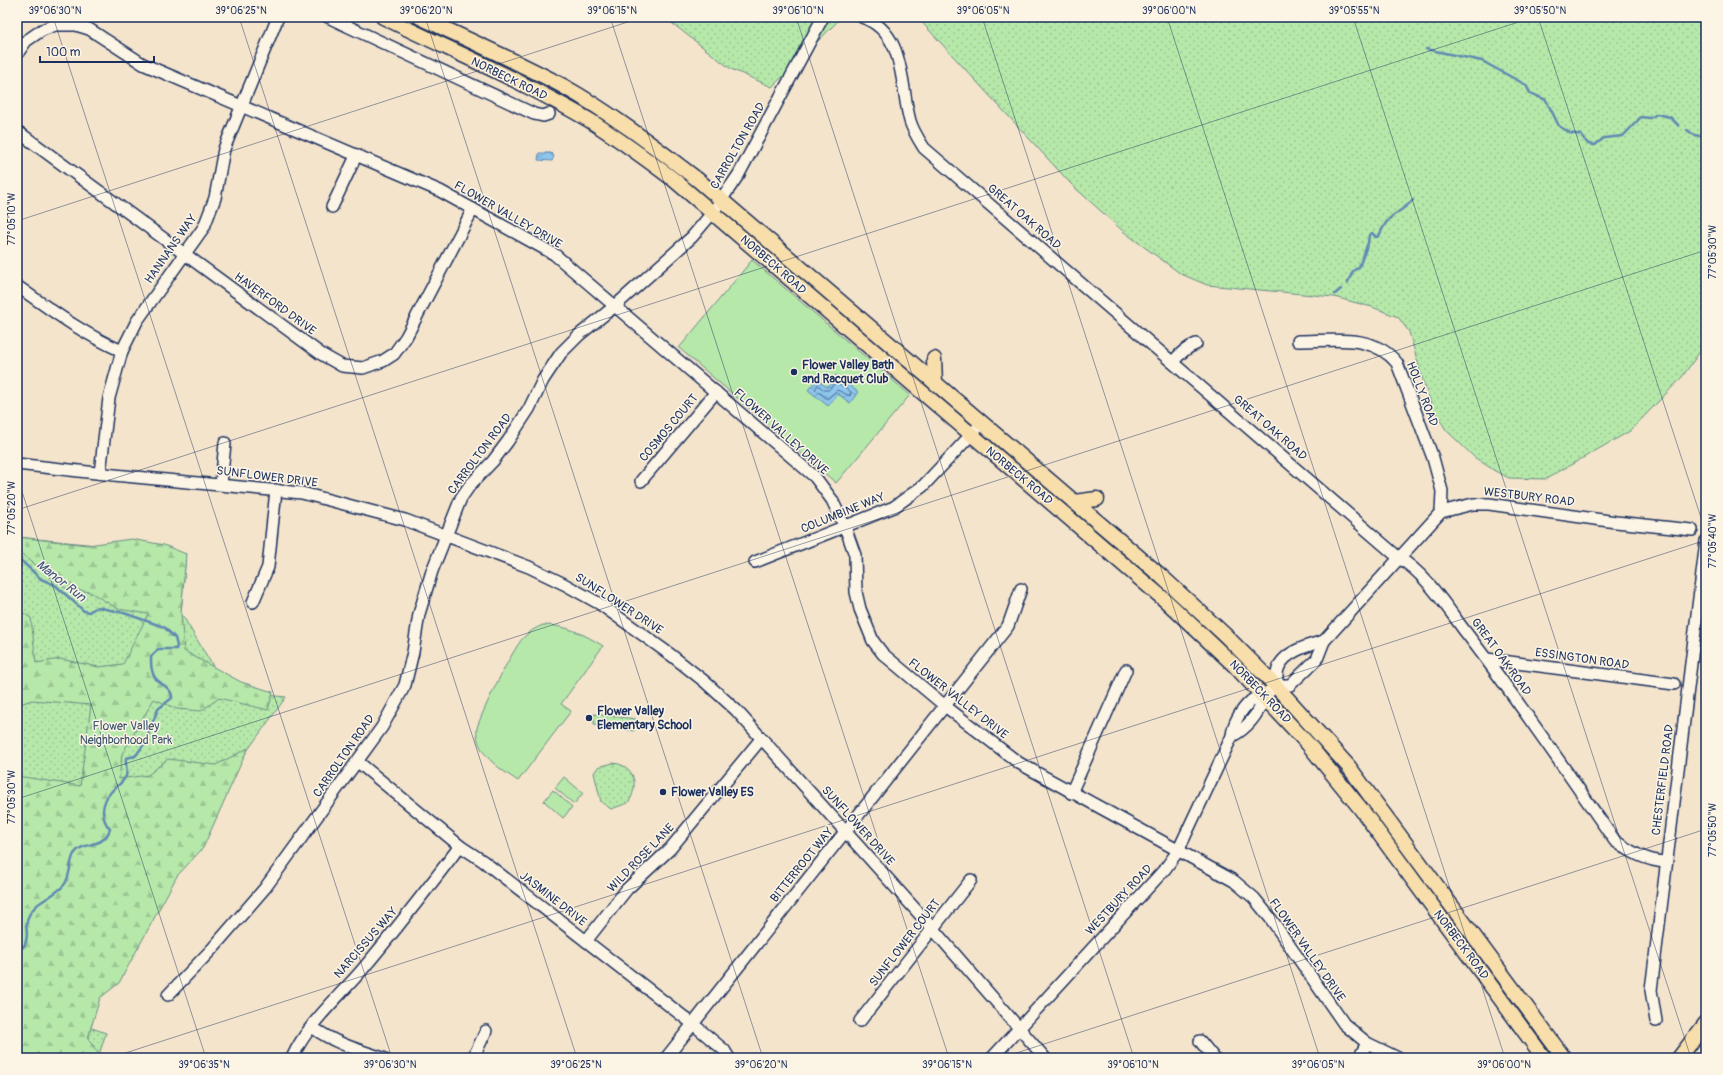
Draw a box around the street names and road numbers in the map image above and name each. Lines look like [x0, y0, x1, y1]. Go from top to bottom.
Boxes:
street label: NORBECK ROAD [468, 54, 550, 104]
street label: CARROLTON ROAD [707, 100, 769, 192]
street label: FLOWER VALLEY DRIVE [451, 178, 565, 252]
street label: GREAT OAK ROAD [984, 181, 1064, 253]
street label: HANNANS WAY [142, 211, 201, 287]
street label: NORBECK ROAD [737, 232, 810, 298]
street label: HAVERFORD DRIVE [231, 269, 319, 339]
street label: HOLLY ROAD [1403, 359, 1441, 429]
street label: FLOWER VALLEY DRIVE [731, 385, 831, 479]
street label: COSMOS COURT [636, 391, 702, 465]
street label: GREAT OAK ROAD [1230, 392, 1310, 464]
street label: CARROLTON ROAD [445, 410, 516, 497]
street label: NORBECK ROAD [982, 444, 1056, 509]
street label: SUNFLOWER DRIVE [215, 463, 319, 491]
street label: WESTBURY ROAD [1483, 484, 1576, 510]
street label: COLUMBINE WAY [799, 489, 887, 537]
street label: SUNFLOWER DRIVE [572, 570, 666, 638]
street label: GREAT OAK ROAD [1468, 615, 1534, 699]
street label: ESSINGTON ROAD [1534, 645, 1630, 673]
street label: FLOWER VALLEY DRIVE [905, 655, 1011, 743]
street label: NORBECK ROAD [1226, 657, 1294, 727]
street label: CARROLTON ROAD [310, 711, 378, 800]
street label: CHESTERFIELD ROAD [1649, 723, 1677, 836]
street label: SUNFLOWER DRIVE [818, 783, 898, 869]
street label: WILD ROSE LANE [604, 820, 678, 896]
street label: BITTERROOT WAY [767, 824, 837, 906]
street label: WESTBURY ROAD [1082, 861, 1156, 939]
street label: JASMINE DRIVE [517, 868, 589, 930]
street label: SUNFLOWER COURT [866, 896, 944, 990]
street label: FLOWER VALLEY DRIVE [1266, 896, 1348, 1004]
street label: NARCISSUS WAY [331, 904, 401, 982]
street label: NORBECK ROAD [1430, 907, 1492, 983]

